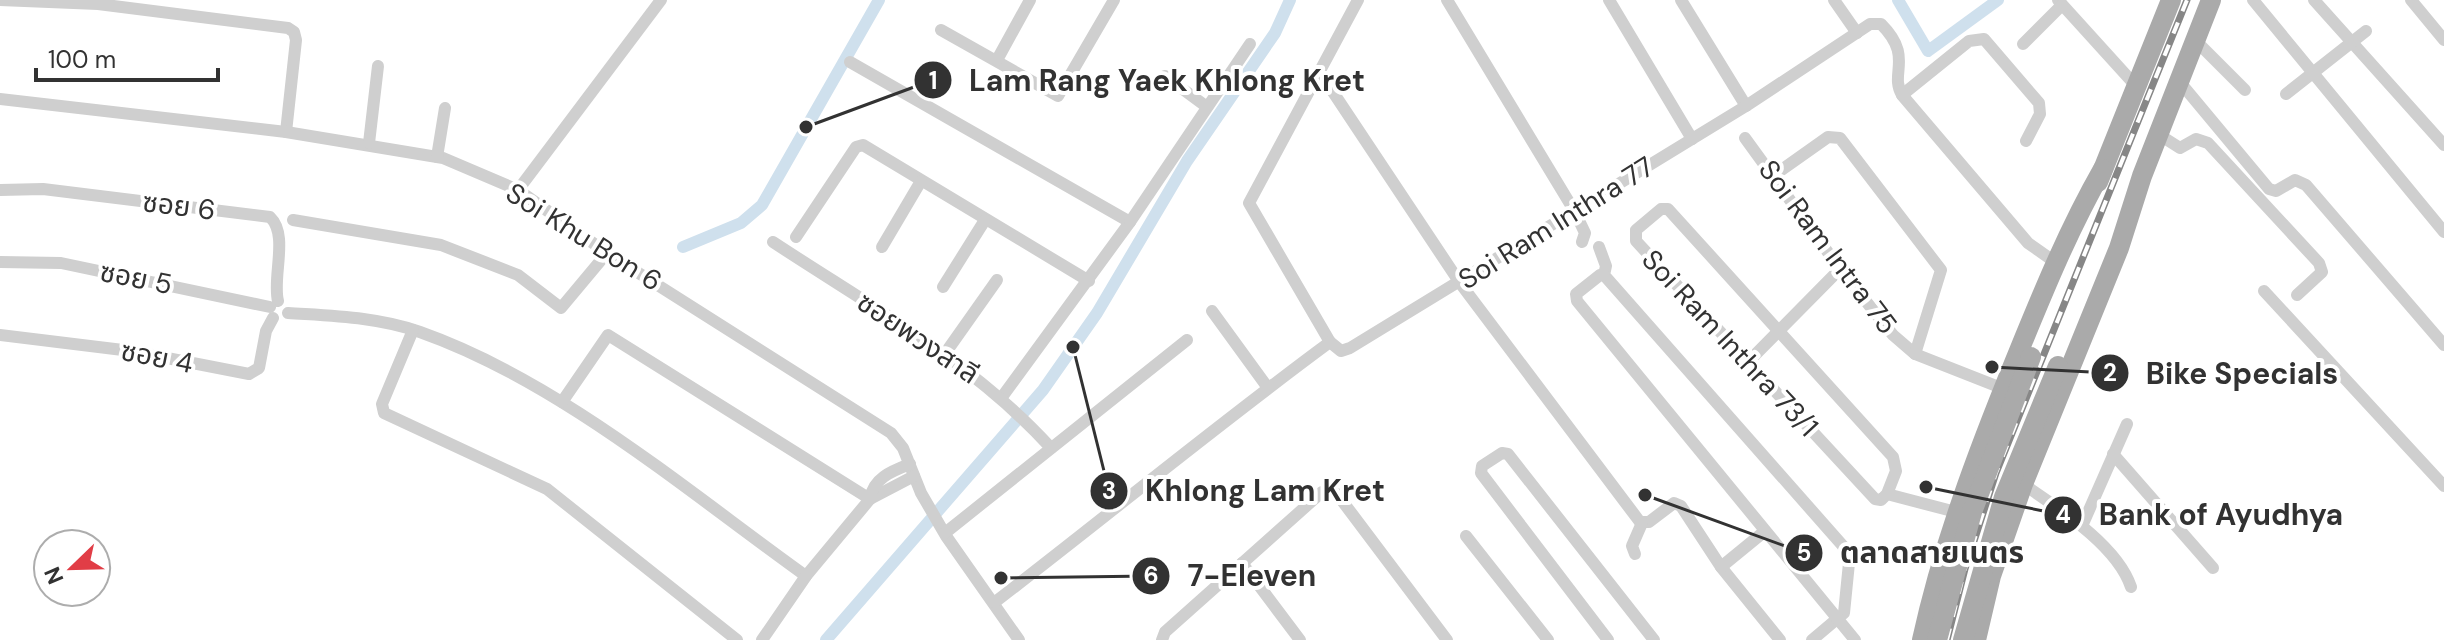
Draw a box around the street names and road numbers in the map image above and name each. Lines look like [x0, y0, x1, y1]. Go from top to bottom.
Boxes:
street label: Soi Ram Inthra 77 [1451, 148, 1661, 298]
street label: Soi Ram Intra 75 [1750, 153, 1906, 341]
street label: Soi Khu Bon 6 [499, 174, 669, 300]
street label: ซอย 6 [140, 183, 218, 229]
street label: Soi Ram Inthra 73/1 [1634, 242, 1826, 444]
street label: ซอย 5 [97, 253, 175, 303]
street label: ซอยพวงสาลี [850, 284, 986, 392]
street label: ซอย 4 [118, 332, 196, 382]

